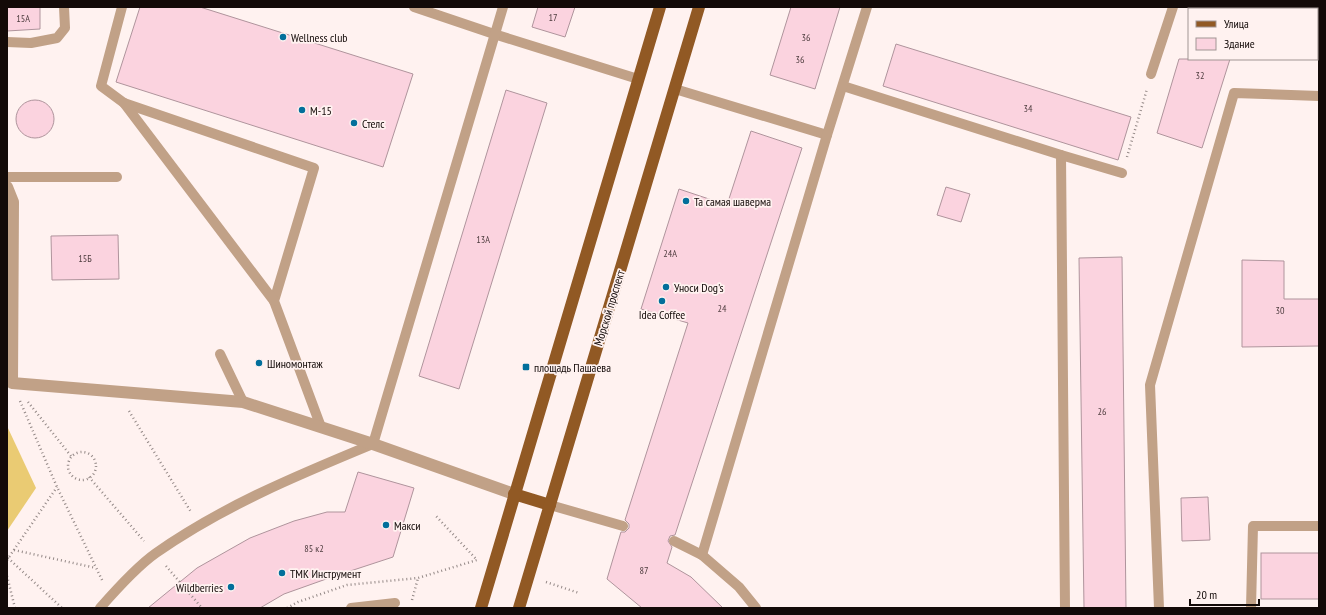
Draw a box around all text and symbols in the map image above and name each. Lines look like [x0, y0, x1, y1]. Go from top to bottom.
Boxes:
legend [1188, 8, 1318, 60]
house number: 17 [549, 11, 558, 24]
house number: 15А [16, 12, 30, 25]
text: Улица [1224, 16, 1249, 31]
place label: Wellness club [291, 30, 348, 45]
house number: 36 [802, 31, 811, 44]
marker: Wellness club [278, 32, 288, 42]
text: Здание [1224, 36, 1255, 51]
house number: 36 [796, 53, 805, 66]
house number: 32 [1196, 69, 1205, 82]
house number: 34 [1024, 102, 1033, 115]
place label: М-15 [310, 103, 332, 118]
marker: М-15 [297, 105, 307, 115]
place label: Стелс [362, 116, 385, 131]
marker: Стелс [349, 118, 359, 128]
place label: Та самая шаверма [694, 194, 771, 209]
marker: Та самая шаверма [681, 196, 691, 206]
house number: 13А [476, 233, 490, 246]
house number: 24А [663, 247, 677, 260]
house number: 15Б [78, 252, 92, 265]
street label: Морской проспект [590, 268, 628, 348]
place label: Уноси Dog's [674, 280, 724, 295]
marker: Уноси Dog's [661, 282, 671, 292]
marker: Idea Coffee [657, 296, 667, 306]
house number: 24 [718, 302, 727, 315]
house number: 30 [1276, 304, 1285, 317]
place label: Idea Coffee [639, 307, 685, 322]
place label: Шиномонтаж [267, 356, 323, 371]
marker: Шиномонтаж [254, 358, 264, 368]
place label: площадь Пашаева [534, 360, 611, 375]
marker: площадь Пашаева [521, 362, 531, 372]
house number: 26 [1098, 405, 1107, 418]
place label: Макси [394, 518, 421, 533]
marker: Макси [381, 520, 391, 530]
house number: 85 к2 [304, 542, 324, 555]
house number: 87 [640, 564, 649, 577]
place label: ТМК Инструмент [290, 566, 361, 581]
marker: ТМК Инструмент [277, 568, 287, 578]
place label: Wildberries [176, 580, 223, 595]
scale bar [1190, 581, 1259, 607]
marker: Wildberries [226, 582, 236, 592]
text: 20 m [1196, 587, 1217, 602]

